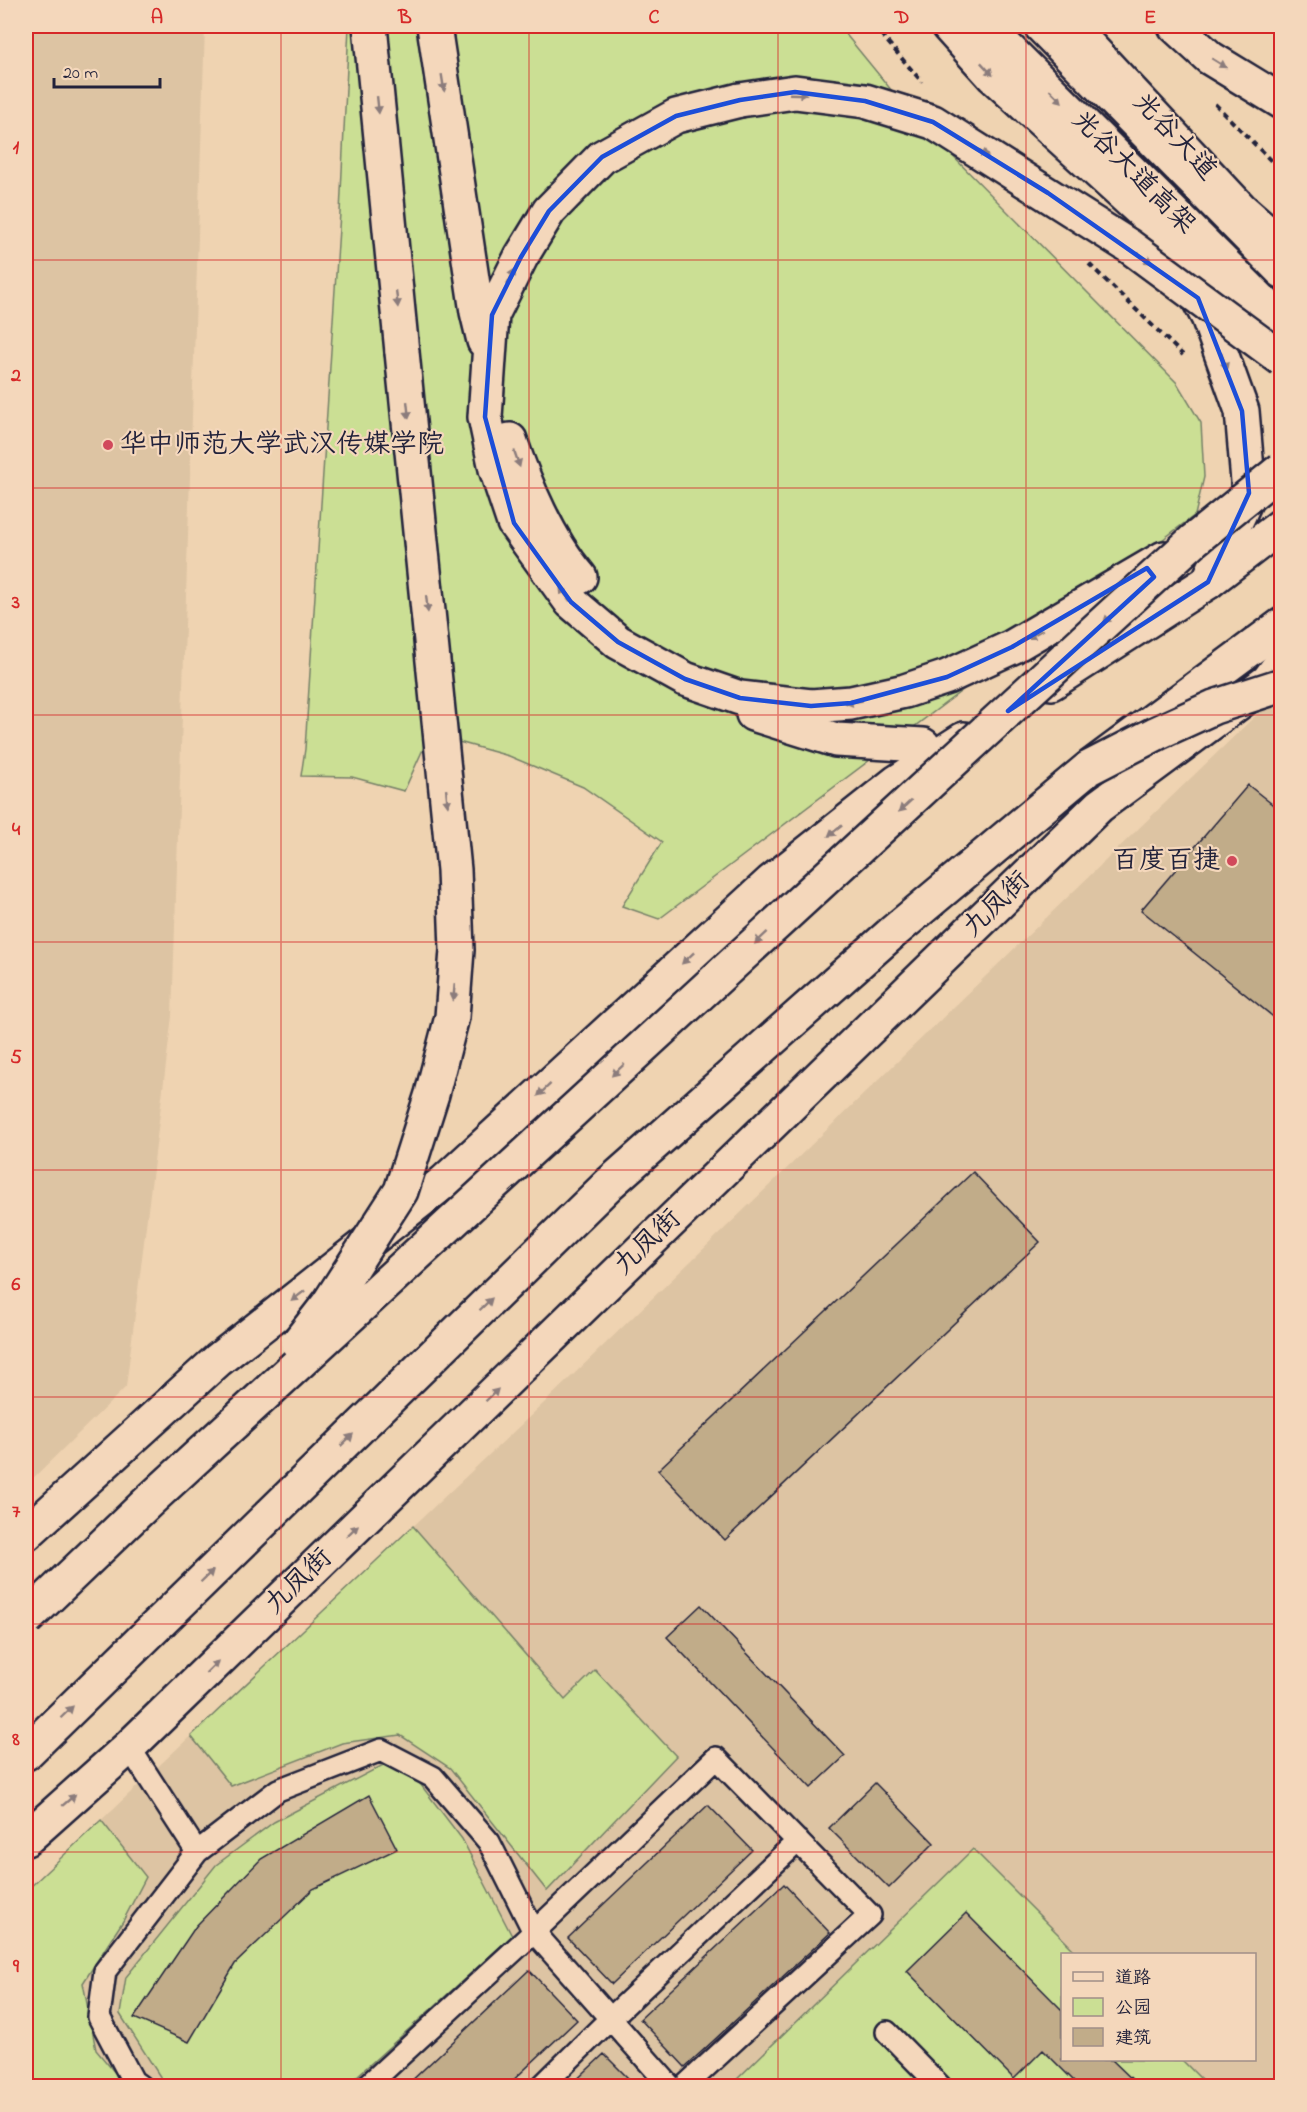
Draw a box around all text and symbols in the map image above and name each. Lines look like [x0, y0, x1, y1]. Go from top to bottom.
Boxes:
text: A [151, 4, 163, 33]
text: B [397, 4, 412, 33]
text: C [649, 4, 660, 33]
text: D [894, 4, 909, 33]
text: E [1144, 4, 1156, 33]
scale bar [54, 51, 160, 89]
one-way arrow [1211, 58, 1227, 69]
text: 20 m [63, 61, 98, 87]
one-way arrow [980, 61, 994, 76]
one-way arrow [438, 74, 447, 93]
street label: 光谷大道 [1123, 84, 1225, 190]
one-way arrow [789, 89, 808, 98]
one-way arrow [1049, 89, 1063, 103]
one-way arrow [373, 95, 383, 114]
street label: 光谷大道高架 [1062, 102, 1204, 244]
text: 1 [13, 134, 20, 163]
one-way arrow [973, 146, 989, 157]
one-way arrow [1137, 251, 1152, 263]
one-way arrow [506, 268, 516, 285]
one-way arrow [392, 289, 402, 308]
one-way arrow [1220, 352, 1229, 370]
text: 2 [10, 362, 21, 391]
one-way arrow [403, 400, 413, 419]
place label: 华中师范大学武汉传媒学院 [120, 426, 444, 465]
marker: 华中师范大学武汉传媒学院 [101, 438, 115, 452]
one-way arrow [512, 450, 522, 468]
one-way arrow [559, 586, 571, 602]
text: 3 [11, 589, 20, 618]
one-way arrow [422, 595, 432, 614]
one-way arrow [1103, 610, 1118, 624]
one-way arrow [1027, 628, 1043, 639]
one-way arrow [844, 698, 863, 707]
one-way arrow [442, 789, 452, 808]
one-way arrow [898, 799, 913, 812]
text: 4 [12, 816, 21, 845]
one-way arrow [828, 825, 843, 837]
place label: 百度百捷 [1112, 842, 1220, 881]
marker: 百度百捷 [1225, 854, 1239, 868]
street label: 九凤街 [954, 863, 1040, 947]
one-way arrow [754, 931, 769, 945]
one-way arrow [681, 951, 696, 964]
one-way arrow [449, 983, 458, 1002]
text: 5 [10, 1044, 22, 1073]
one-way arrow [611, 1063, 626, 1076]
one-way arrow [537, 1083, 552, 1096]
street label: 九凤街 [605, 1201, 691, 1285]
text: 6 [12, 1271, 21, 1300]
one-way arrow [291, 1290, 306, 1302]
one-way arrow [479, 1297, 494, 1311]
one-way arrow [484, 1389, 498, 1403]
one-way arrow [339, 1433, 354, 1447]
text: 7 [12, 1498, 21, 1527]
one-way arrow [344, 1524, 359, 1538]
street label: 九凤街 [256, 1540, 342, 1624]
one-way arrow [200, 1569, 215, 1583]
one-way arrow [204, 1660, 219, 1674]
one-way arrow [60, 1706, 74, 1720]
text: 8 [11, 1726, 20, 1755]
one-way arrow [62, 1793, 77, 1807]
text: 9 [12, 1953, 20, 1982]
legend [1061, 1953, 1256, 2061]
text: 道路 [1115, 1966, 1151, 1992]
text: 公园 [1115, 1996, 1151, 2022]
text: 建筑 [1115, 2026, 1151, 2052]

